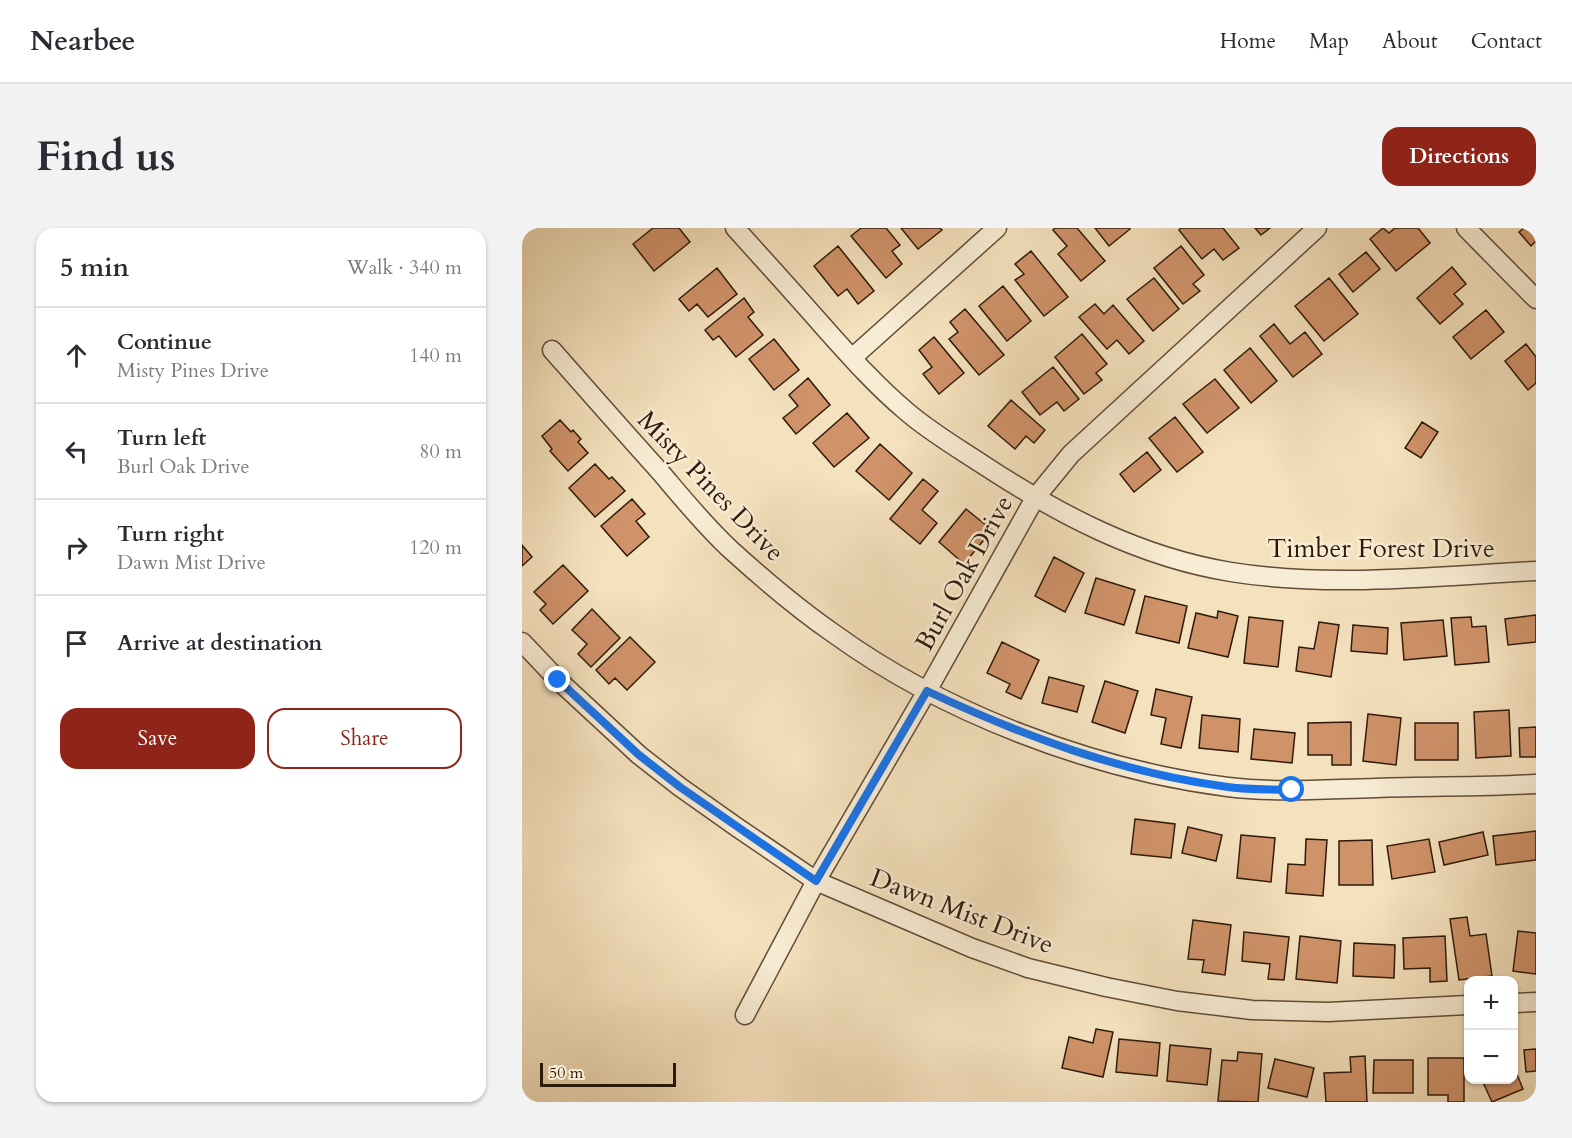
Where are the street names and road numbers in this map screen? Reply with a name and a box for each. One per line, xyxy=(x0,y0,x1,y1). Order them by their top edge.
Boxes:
street label: Misty Pines Drive xyxy=(630,403,792,569)
street label: Burl Oak Drive xyxy=(907,489,1021,657)
street label: Timber Forest Drive xyxy=(1267,531,1495,566)
street label: Dawn Mist Drive xyxy=(865,860,1059,962)

